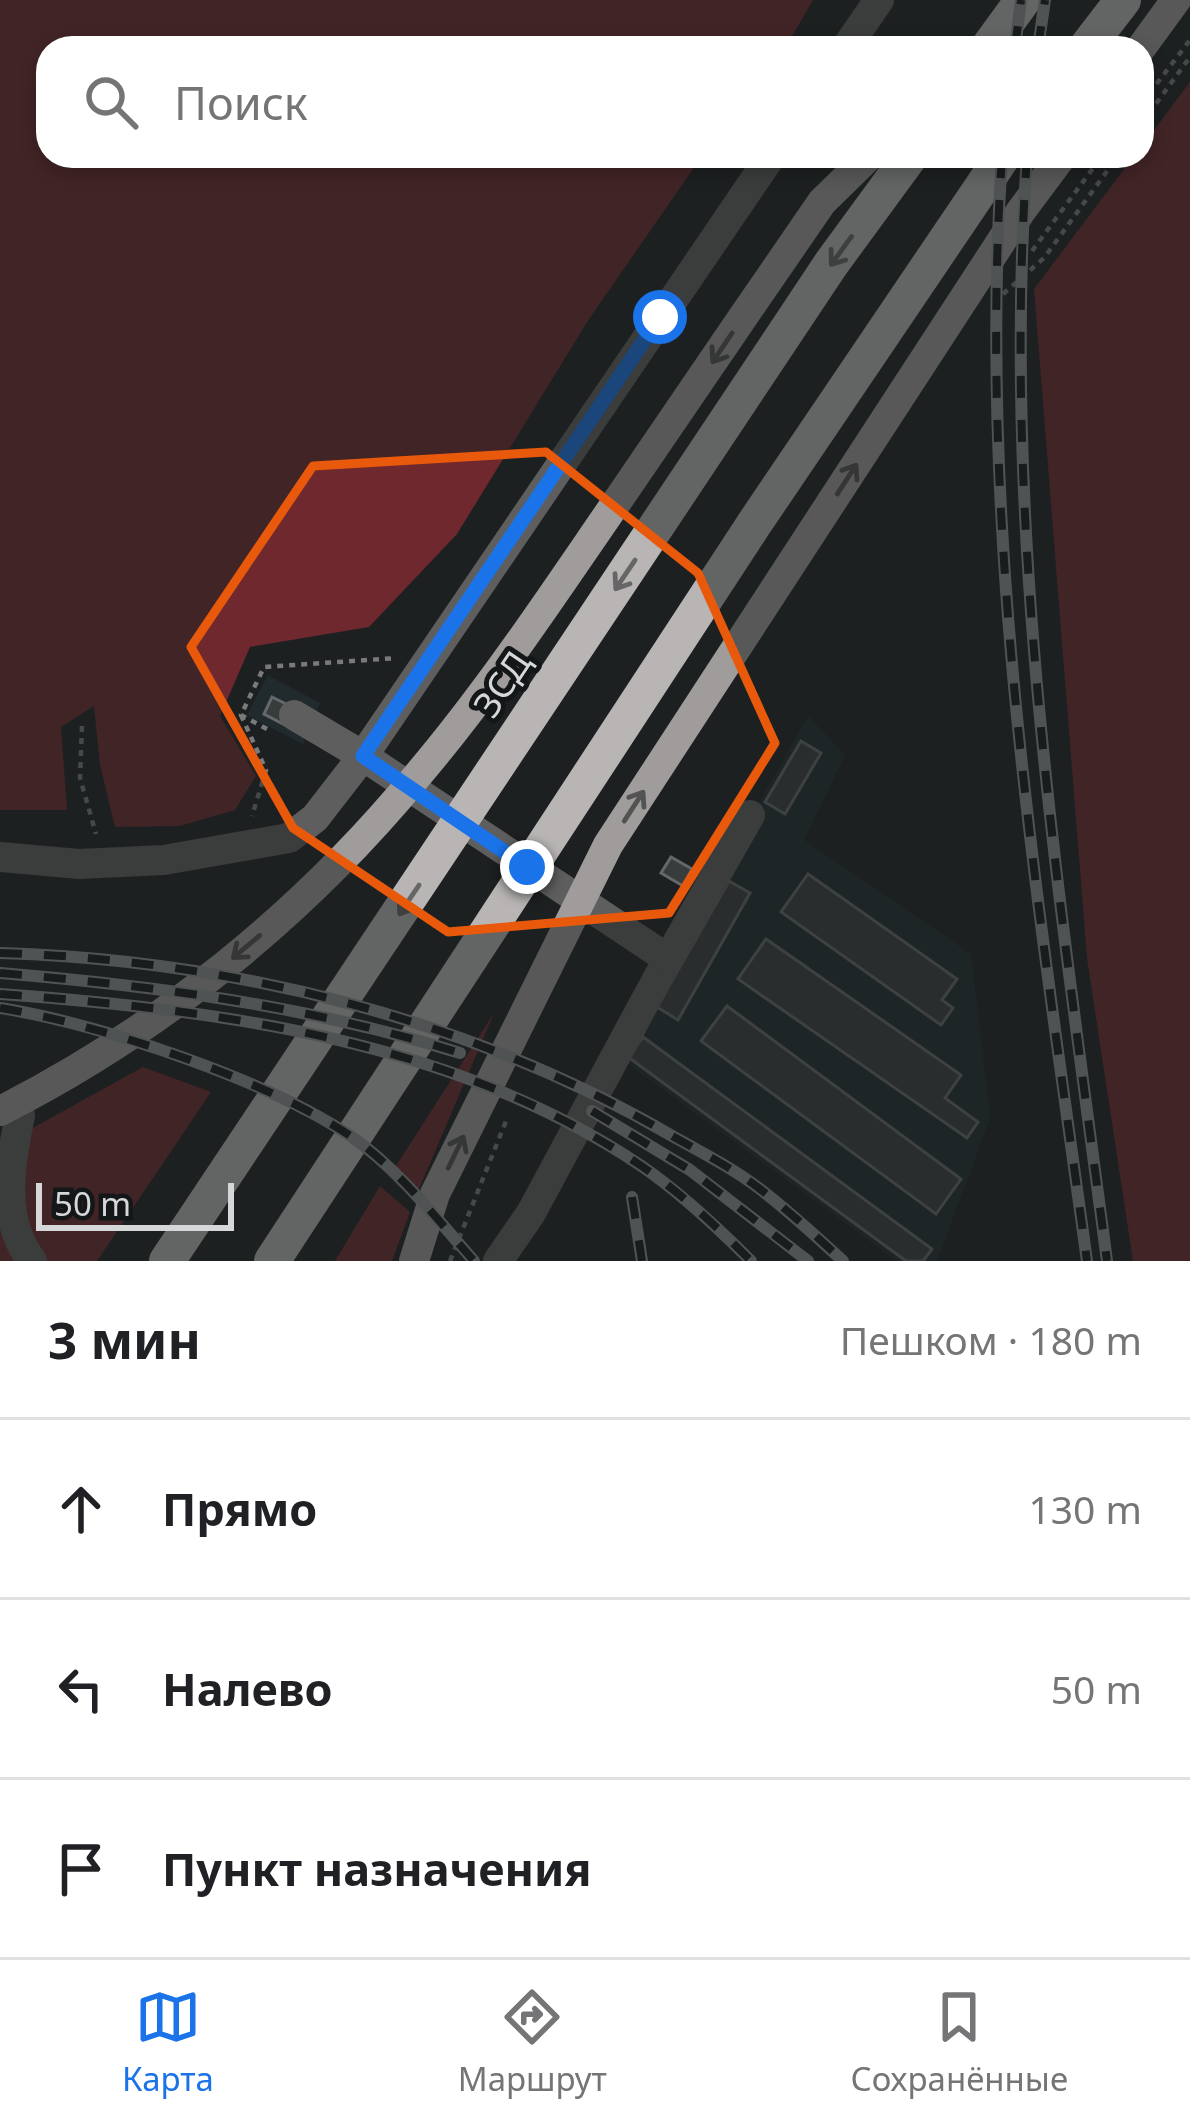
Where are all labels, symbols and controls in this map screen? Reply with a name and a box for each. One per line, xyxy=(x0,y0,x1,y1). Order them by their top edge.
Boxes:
search box xyxy=(36,36,1154,168)
icon: search xyxy=(78,69,144,135)
text: Поиск xyxy=(174,72,308,133)
one-way arrow xyxy=(829,234,854,267)
route start xyxy=(633,290,687,344)
one-way arrow xyxy=(710,331,735,364)
one-way arrow xyxy=(835,462,859,496)
one-way arrow xyxy=(612,558,637,592)
street label: ЗСД xyxy=(462,641,541,726)
one-way arrow xyxy=(622,789,647,823)
route end xyxy=(500,840,554,894)
one-way arrow xyxy=(396,882,421,916)
one-way arrow xyxy=(231,933,262,961)
one-way arrow xyxy=(445,1135,468,1170)
scale bar xyxy=(36,1177,234,1230)
text: 50 m xyxy=(54,1181,131,1226)
text: 3 мин xyxy=(48,1304,201,1374)
text: Пешком · 180 m xyxy=(840,1313,1142,1366)
icon: ahead xyxy=(48,1476,114,1542)
text: Прямо xyxy=(162,1478,317,1539)
text: 130 m xyxy=(1028,1482,1142,1535)
icon: left xyxy=(48,1656,114,1722)
text: Налево xyxy=(162,1658,333,1719)
text: 50 m xyxy=(1051,1662,1142,1715)
icon: arrive xyxy=(48,1836,114,1902)
text: Пункт назначения xyxy=(162,1838,592,1899)
tab: Карта xyxy=(122,1984,214,2101)
tab: Маршрут xyxy=(458,1984,607,2101)
tab: Сохранённые xyxy=(851,1984,1068,2101)

